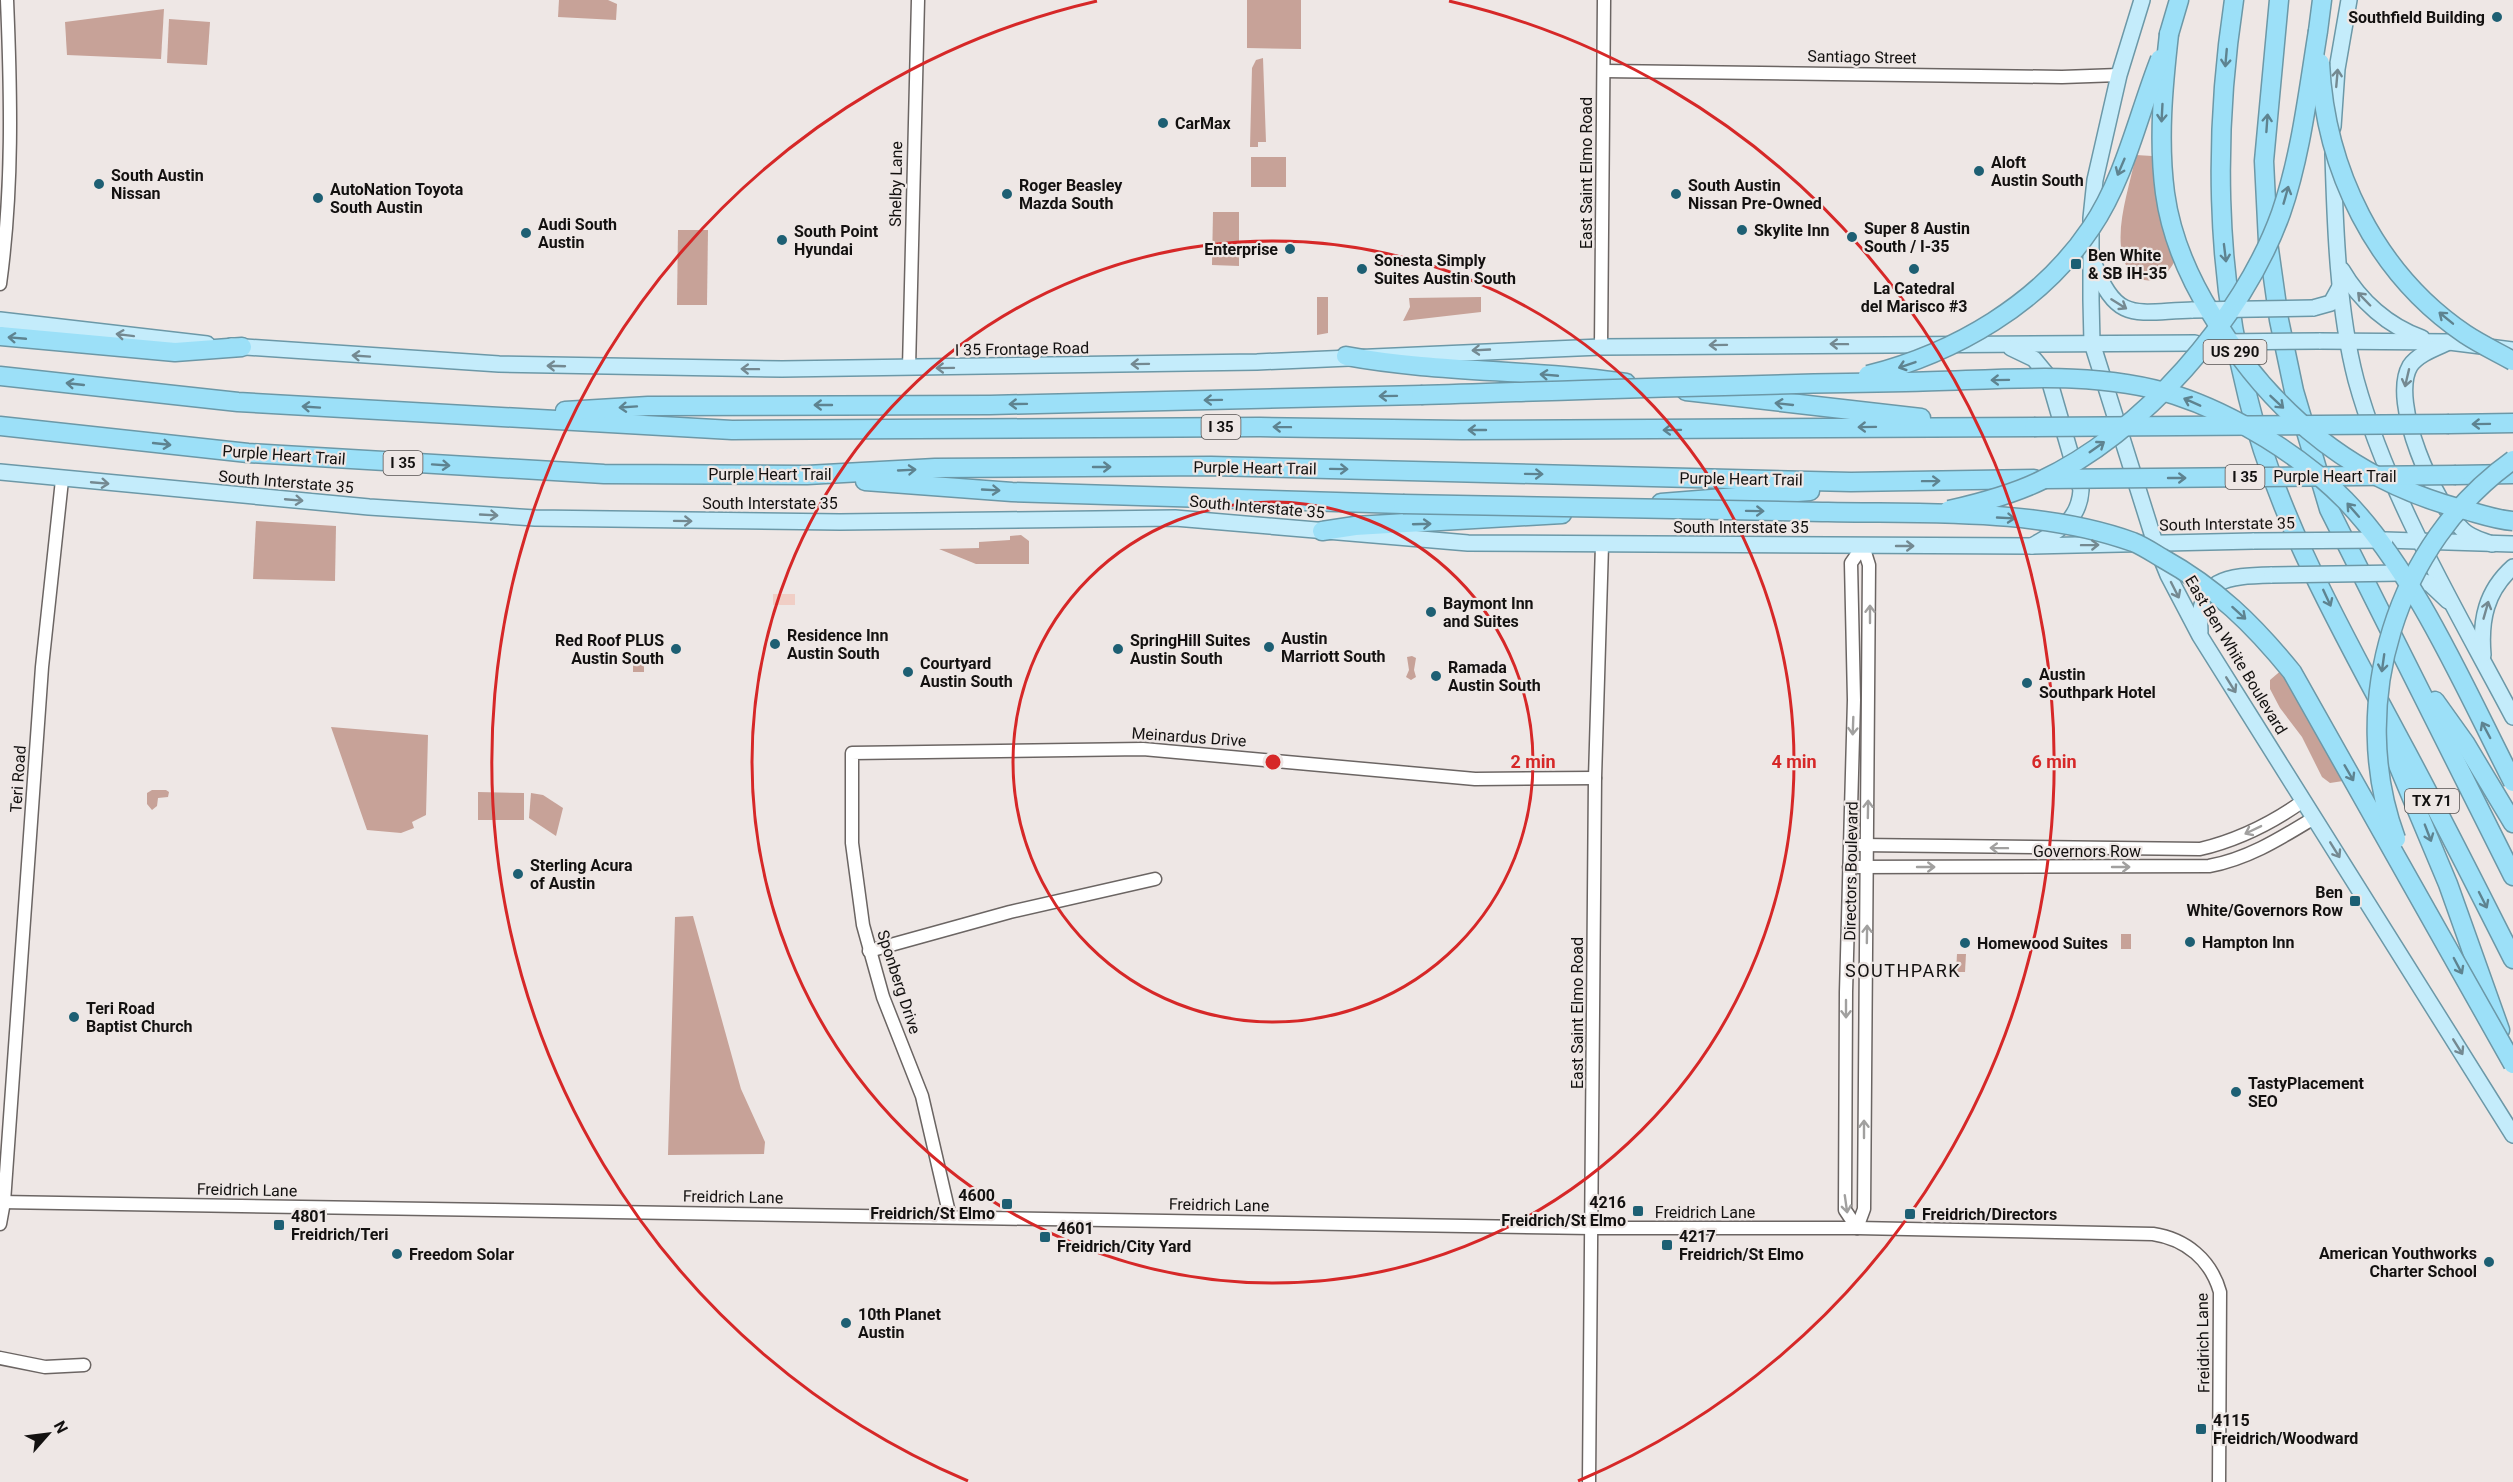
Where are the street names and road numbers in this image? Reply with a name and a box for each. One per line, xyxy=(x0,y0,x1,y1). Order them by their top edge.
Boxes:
street label: Santiago Street xyxy=(1807,47,1917,67)
street label: East Saint Elmo Road xyxy=(1577,97,1596,249)
street label: Shelby Lane xyxy=(886,141,906,227)
street label: I 35 Frontage Road xyxy=(955,338,1089,360)
road number: US 290 xyxy=(2204,340,2266,364)
road number: I 35 xyxy=(1202,415,1240,439)
street label: Purple Heart Trail xyxy=(222,441,346,469)
road number: I 35 xyxy=(384,451,422,475)
street label: Purple Heart Trail xyxy=(1193,457,1317,479)
street label: Purple Heart Trail xyxy=(708,465,832,484)
road number: I 35 xyxy=(2226,465,2264,489)
street label: South Interstate 35 xyxy=(218,467,354,497)
street label: Purple Heart Trail xyxy=(2273,467,2397,486)
street label: Purple Heart Trail xyxy=(1679,468,1803,490)
street label: South Interstate 35 xyxy=(1189,492,1325,522)
street label: South Interstate 35 xyxy=(702,494,838,513)
street label: South Interstate 35 xyxy=(2159,513,2295,535)
street label: South Interstate 35 xyxy=(1673,518,1809,537)
street label: East Ben White Boulevard xyxy=(2181,572,2291,738)
street label: Meinardus Drive xyxy=(1131,724,1247,750)
street label: Teri Road xyxy=(6,745,30,813)
road number: TX 71 xyxy=(2405,789,2459,813)
street label: Directors Boulevard xyxy=(1840,801,1862,941)
street label: Governors Row xyxy=(2033,842,2141,861)
street label: Sponberg Drive xyxy=(873,928,925,1036)
street label: East Saint Elmo Road xyxy=(1568,937,1587,1089)
street label: Freidrich Lane xyxy=(197,1180,297,1200)
street label: Freidrich Lane xyxy=(683,1187,783,1207)
street label: Freidrich Lane xyxy=(1169,1195,1269,1215)
street label: Freidrich Lane xyxy=(1655,1203,1755,1222)
street label: Freidrich Lane xyxy=(2193,1293,2213,1393)

